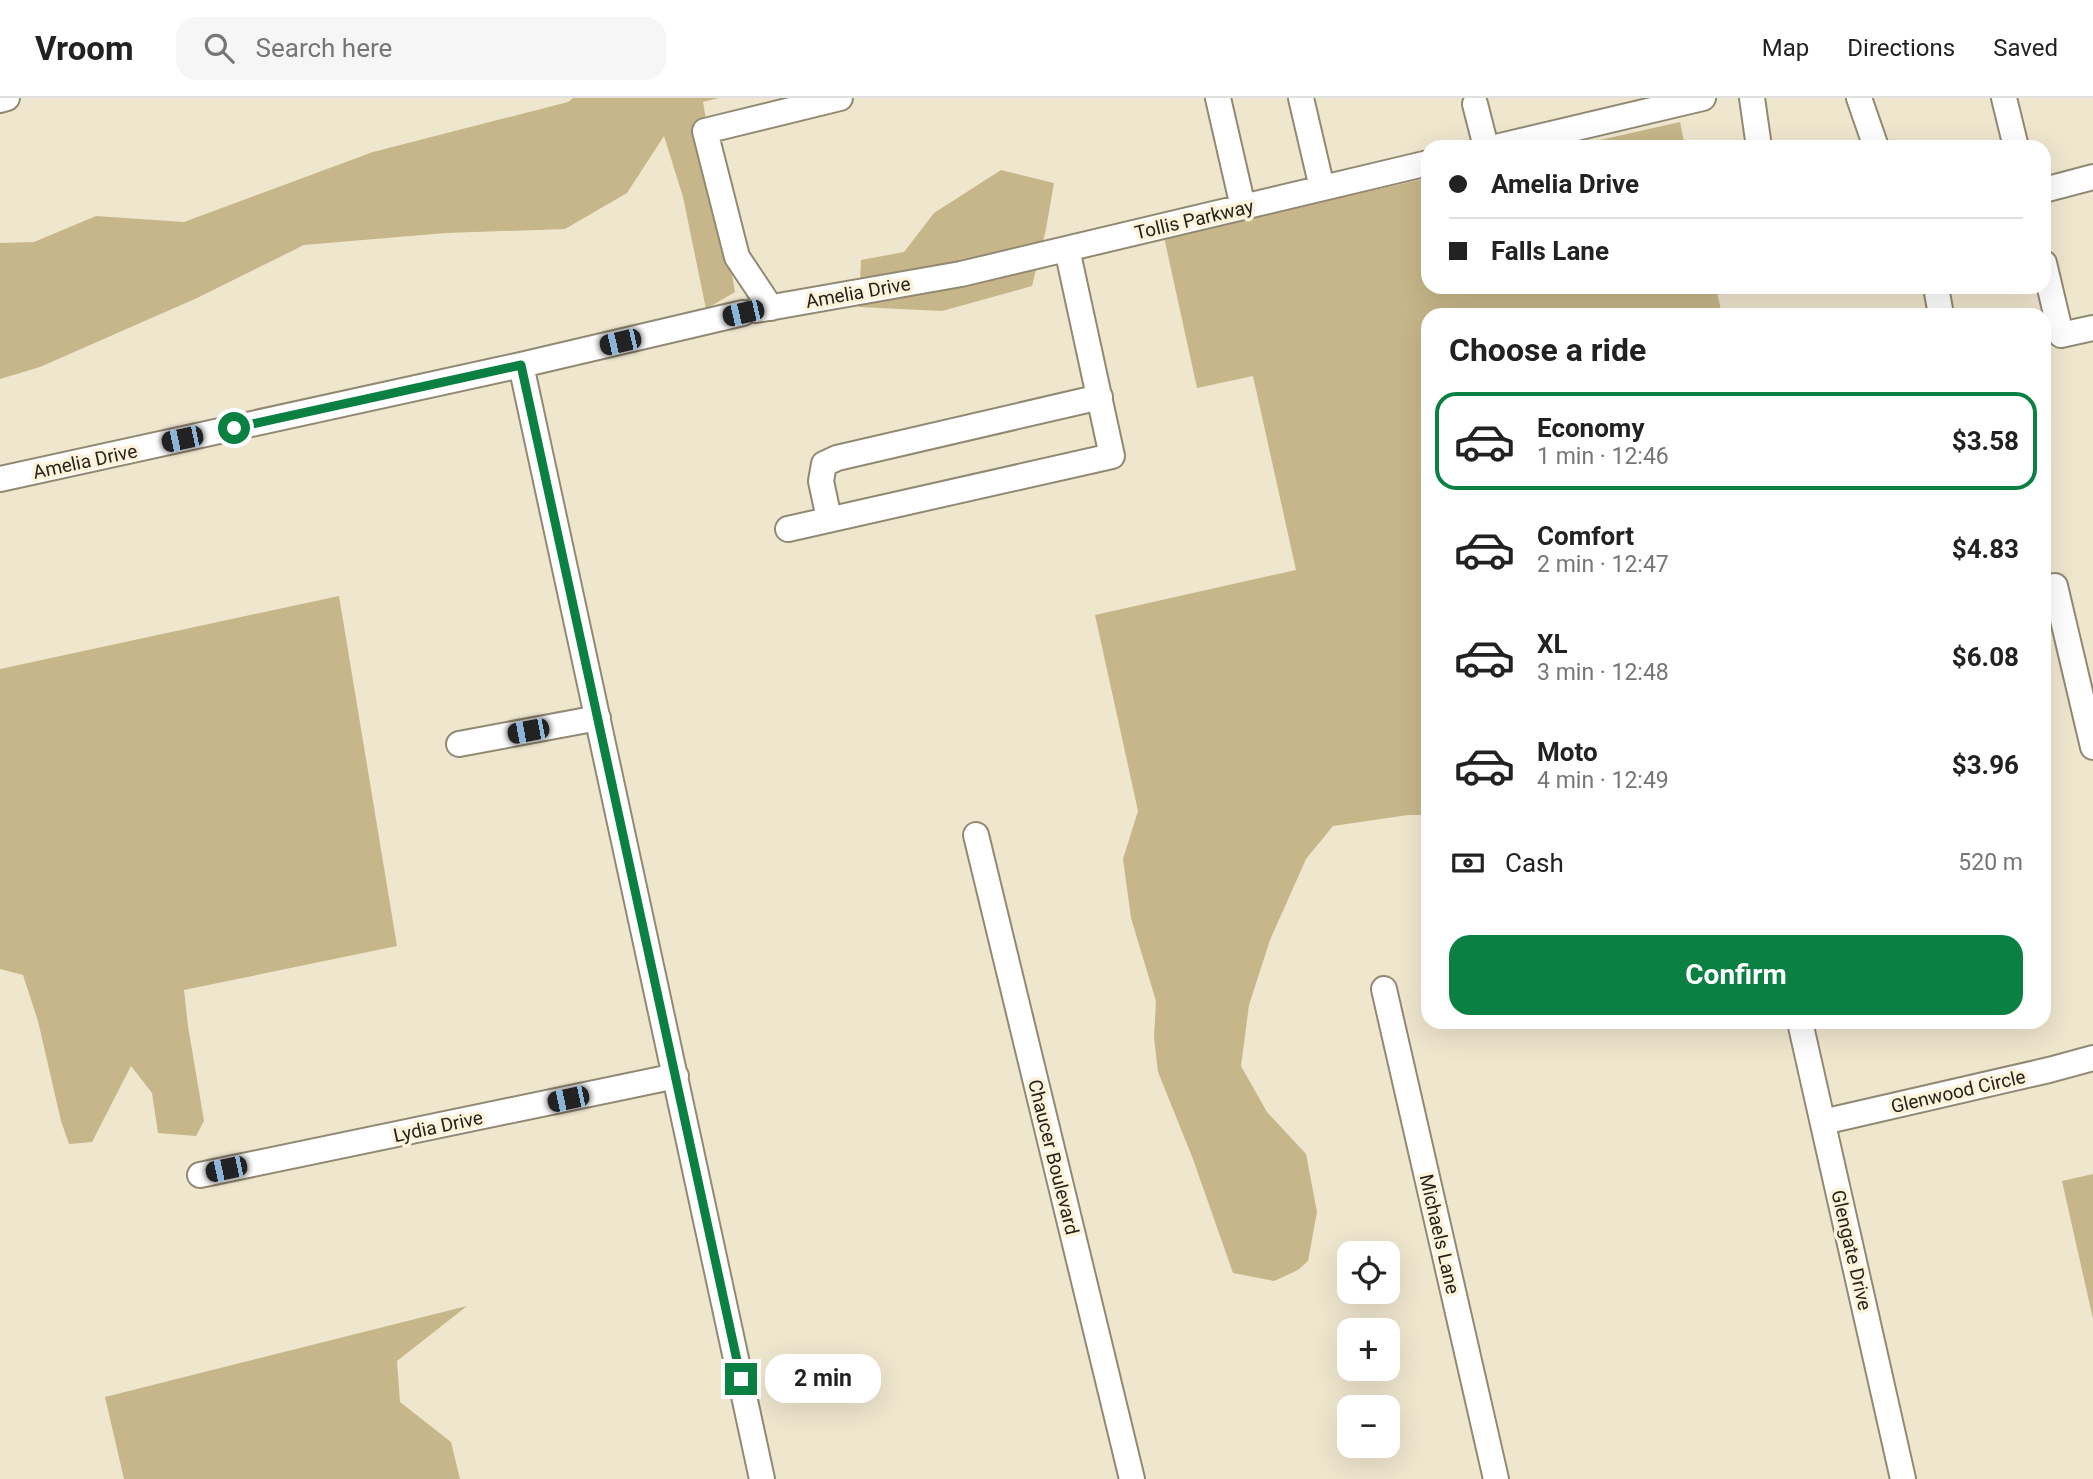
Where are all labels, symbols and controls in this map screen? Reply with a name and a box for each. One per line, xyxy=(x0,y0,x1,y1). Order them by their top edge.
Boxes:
search box xyxy=(176,17,666,80)
text: Vroom xyxy=(35,29,134,68)
icon: search xyxy=(200,29,238,67)
text: Search here xyxy=(256,33,392,63)
text: Map xyxy=(1762,34,1809,62)
text: Directions xyxy=(1847,34,1955,62)
text: Saved xyxy=(1993,34,2058,62)
text: Amelia Drive xyxy=(1491,169,1639,199)
street label: Tollis Parkway xyxy=(1132,195,1256,244)
text: Falls Lane xyxy=(1491,236,1609,266)
street label: Amelia Drive xyxy=(804,272,912,313)
car xyxy=(721,298,766,328)
car xyxy=(598,327,643,357)
text: Choose a ride xyxy=(1449,331,1646,369)
icon: car xyxy=(1453,410,1516,473)
route start xyxy=(218,412,250,444)
text: Economy xyxy=(1537,413,1644,443)
car xyxy=(160,424,205,454)
text: $3.58 xyxy=(1952,426,2019,456)
street label: Amelia Drive xyxy=(31,439,139,484)
text: 1 min · 12:46 xyxy=(1537,443,1669,470)
icon: car xyxy=(1453,518,1516,581)
text: Comfort xyxy=(1537,521,1634,551)
text: $4.83 xyxy=(1952,534,2019,564)
text: 2 min · 12:47 xyxy=(1537,551,1669,578)
icon: car xyxy=(1453,626,1516,689)
text: XL xyxy=(1537,629,1568,659)
text: $6.08 xyxy=(1952,642,2019,672)
text: 3 min · 12:48 xyxy=(1537,659,1669,686)
car xyxy=(506,717,551,745)
icon: car xyxy=(1453,734,1516,797)
text: Moto xyxy=(1537,737,1598,767)
text: $3.96 xyxy=(1952,750,2019,780)
text: 4 min · 12:49 xyxy=(1537,767,1669,794)
icon: cash xyxy=(1449,844,1487,882)
text: Cash xyxy=(1505,848,1564,878)
text: 520 m xyxy=(1958,849,2023,876)
button: Confirm xyxy=(1449,935,2023,1015)
street label: Glenwood Circle xyxy=(1889,1065,2028,1118)
street label: Chaucer Boulevard xyxy=(1023,1077,1084,1237)
car xyxy=(546,1084,591,1114)
street label: Lydia Drive xyxy=(391,1106,485,1147)
car xyxy=(204,1154,249,1184)
street label: Michaels Lane xyxy=(1415,1172,1464,1296)
street label: Glengate Drive xyxy=(1826,1188,1877,1313)
map controls xyxy=(1337,1241,1400,1458)
button: locate xyxy=(1337,1241,1400,1304)
button: + xyxy=(1337,1318,1400,1381)
callout: 2 min xyxy=(766,1354,881,1404)
route end xyxy=(725,1363,757,1395)
text: 2 min xyxy=(794,1365,852,1392)
button: − xyxy=(1337,1395,1400,1458)

